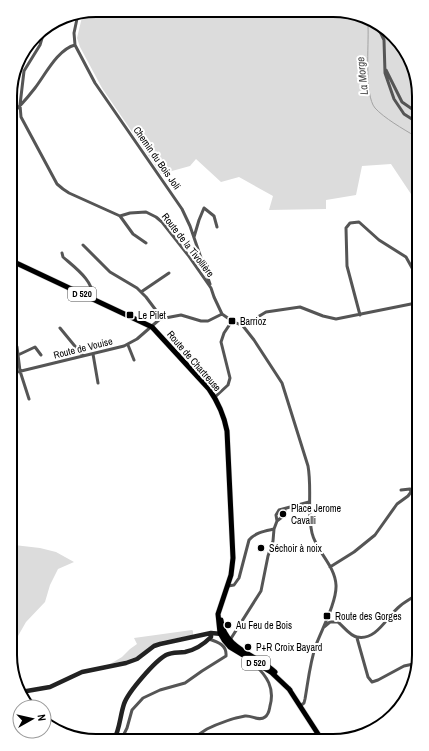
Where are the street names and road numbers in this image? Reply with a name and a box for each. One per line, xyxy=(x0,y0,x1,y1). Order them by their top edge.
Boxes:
street label: Chemin du Bois Joli xyxy=(130,124,184,192)
street label: Route de la Tivollière xyxy=(159,210,217,280)
road number: D 520 xyxy=(68,287,96,301)
street label: Route de Chartreuse xyxy=(164,328,224,394)
street label: Route de Vouise xyxy=(52,334,114,362)
road number: D 520 xyxy=(242,656,270,670)

